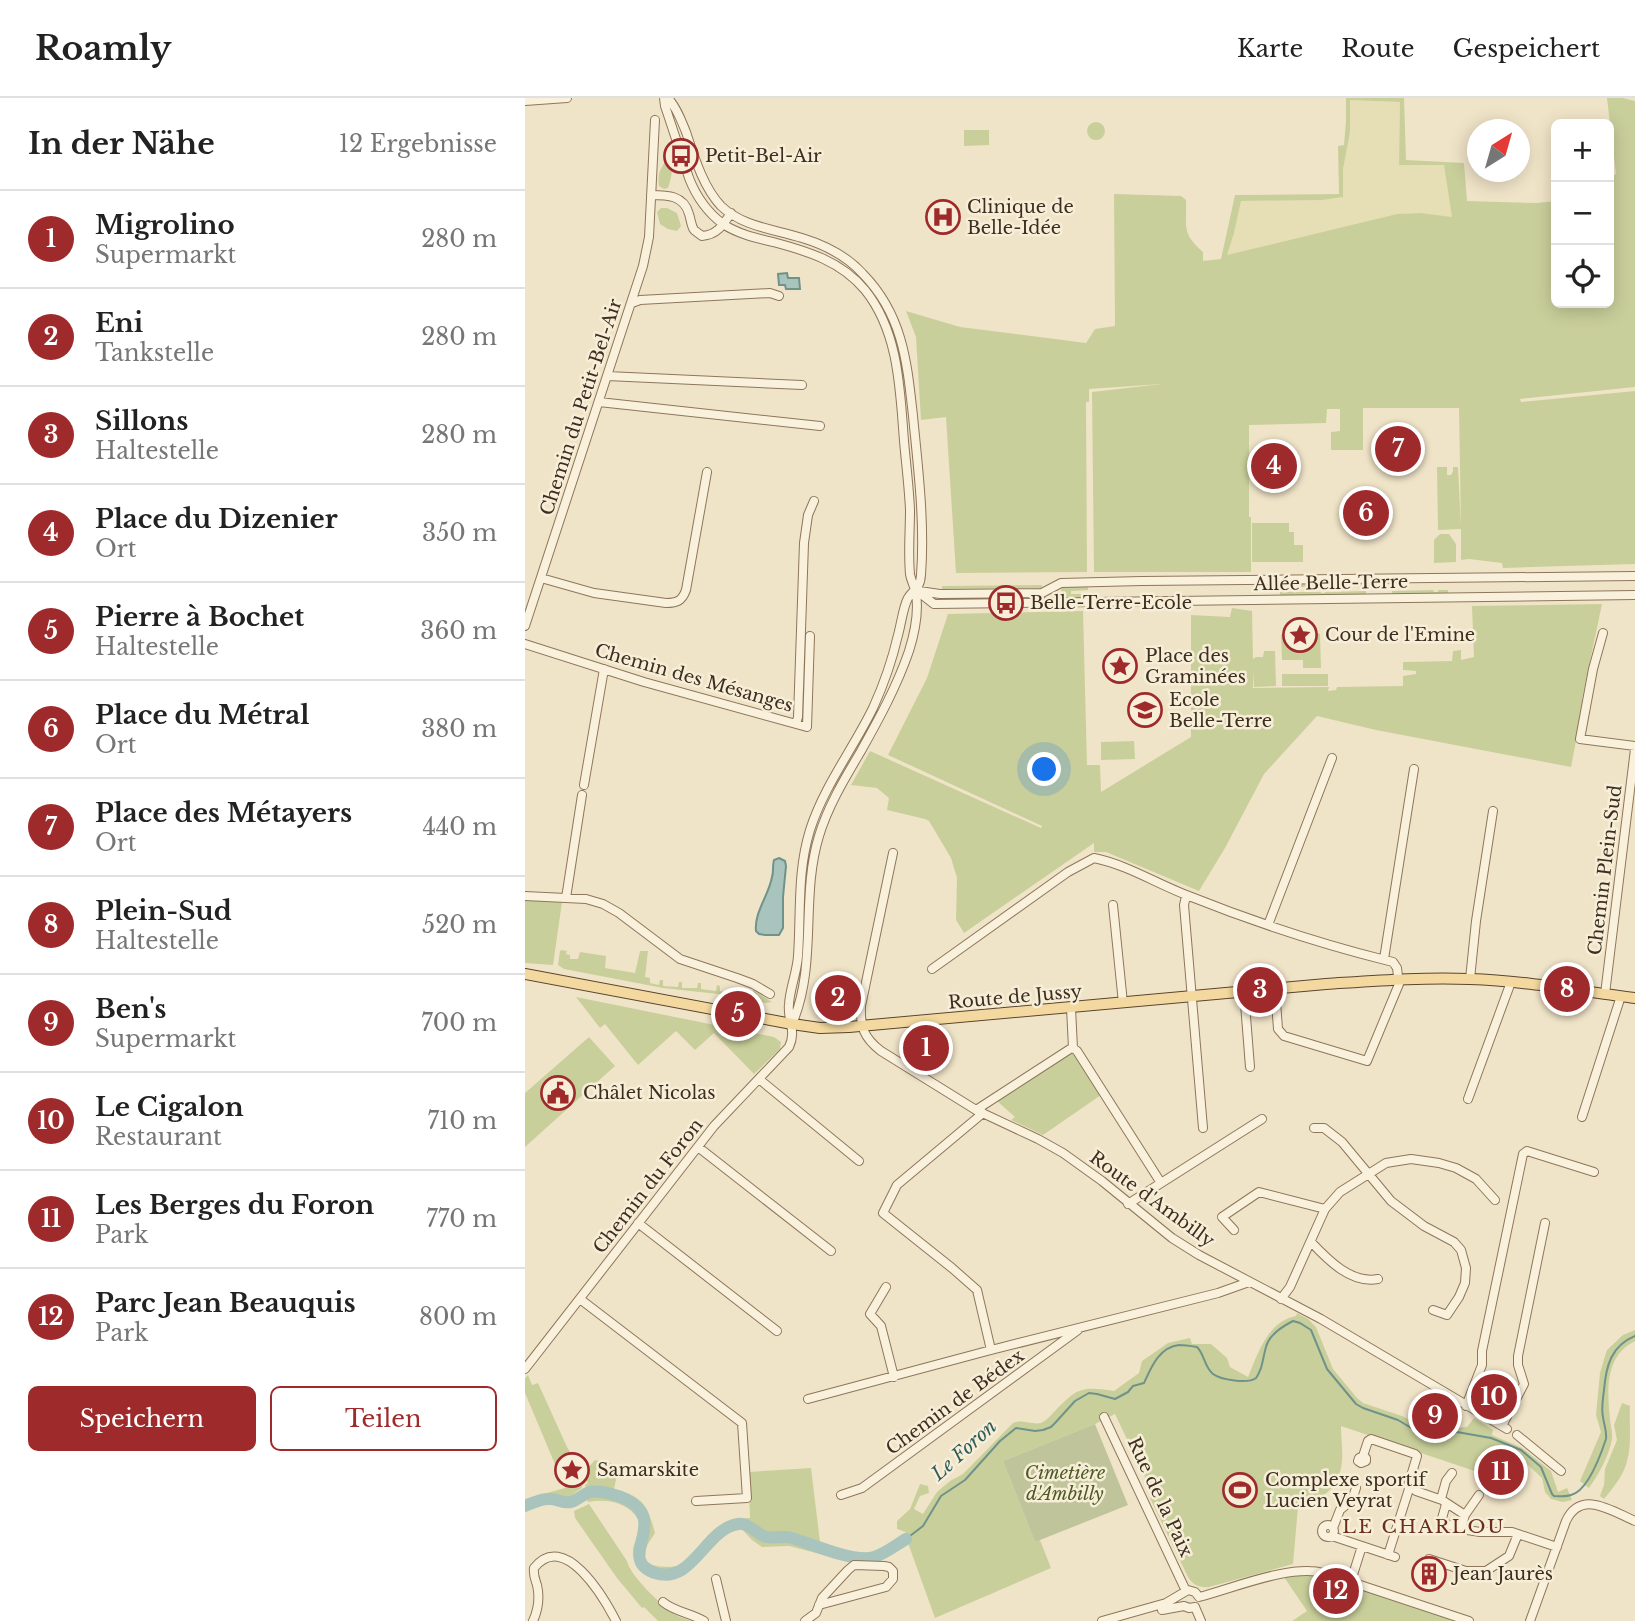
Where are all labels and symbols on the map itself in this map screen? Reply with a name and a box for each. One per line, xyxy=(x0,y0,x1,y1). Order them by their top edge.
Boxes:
north arrow xyxy=(1467,119,1530,182)
bus stop icon: Petit-Bel-Air xyxy=(662,137,700,175)
place label: Petit-Bel-Air xyxy=(705,145,822,167)
place label: Clinique de Belle-Idée xyxy=(967,196,1074,239)
hospital icon: Clinique de Belle-Idée xyxy=(924,198,962,236)
street label: Chemin du Petit-Bel-Air xyxy=(536,296,627,518)
pin: 7 xyxy=(1375,423,1421,475)
pin: 4 xyxy=(1251,440,1297,492)
pin: 6 xyxy=(1343,487,1389,539)
street label: Allée Belle-Terre xyxy=(1253,571,1408,595)
bus stop icon: Belle-Terre-Ecole xyxy=(987,584,1025,622)
place label: Belle-Terre-Ecole xyxy=(1030,592,1192,614)
place icon: Cour de l'Emine xyxy=(1281,616,1319,654)
place label: Cour de l'Emine xyxy=(1325,624,1475,646)
street label: Chemin des Mésanges xyxy=(592,639,796,717)
place label: Place des Graminées xyxy=(1145,645,1246,688)
place icon: Place des Graminées xyxy=(1101,647,1139,685)
place label: Ecole Belle-Terre xyxy=(1169,689,1272,732)
school or university icon: Ecole Belle-Terre xyxy=(1126,691,1164,729)
your location xyxy=(1027,752,1061,786)
street label: Chemin Plein-Sud xyxy=(1584,784,1626,956)
pin: 8 xyxy=(1544,963,1590,1015)
pin: 3 xyxy=(1237,964,1283,1016)
pin: 2 xyxy=(815,972,861,1024)
street label: Route de Jussy xyxy=(947,980,1083,1014)
pin: 5 xyxy=(715,988,761,1040)
pin: 1 xyxy=(903,1022,949,1074)
public building icon: Châlet Nicolas xyxy=(539,1074,577,1112)
place label: Châlet Nicolas xyxy=(583,1082,716,1104)
street label: Chemin du Foron xyxy=(588,1114,708,1258)
street label: Route d'Ambilly xyxy=(1085,1146,1219,1252)
street label: Chemin de Bédex xyxy=(882,1345,1028,1459)
pin: 10 xyxy=(1471,1371,1517,1423)
pin: 9 xyxy=(1412,1390,1458,1442)
water label: Le Foron xyxy=(926,1415,1001,1486)
street label: Rue de la Paix xyxy=(1123,1434,1197,1560)
pin: 11 xyxy=(1478,1446,1524,1498)
place icon: Samarskite xyxy=(553,1451,591,1489)
place label: Samarskite xyxy=(597,1459,699,1481)
park label: Cimetière d'Ambilly xyxy=(1025,1462,1105,1505)
place label: Complexe sportif Lucien Veyrat xyxy=(1265,1469,1429,1512)
sports icon: Complexe sportif Lucien Veyrat xyxy=(1221,1471,1259,1509)
district label: LE CHARLOU xyxy=(1342,1515,1506,1538)
building icon: Jean Jaurès xyxy=(1410,1555,1448,1593)
place label: Jean Jaurès xyxy=(1451,1563,1553,1585)
pin: 12 xyxy=(1313,1565,1359,1617)

